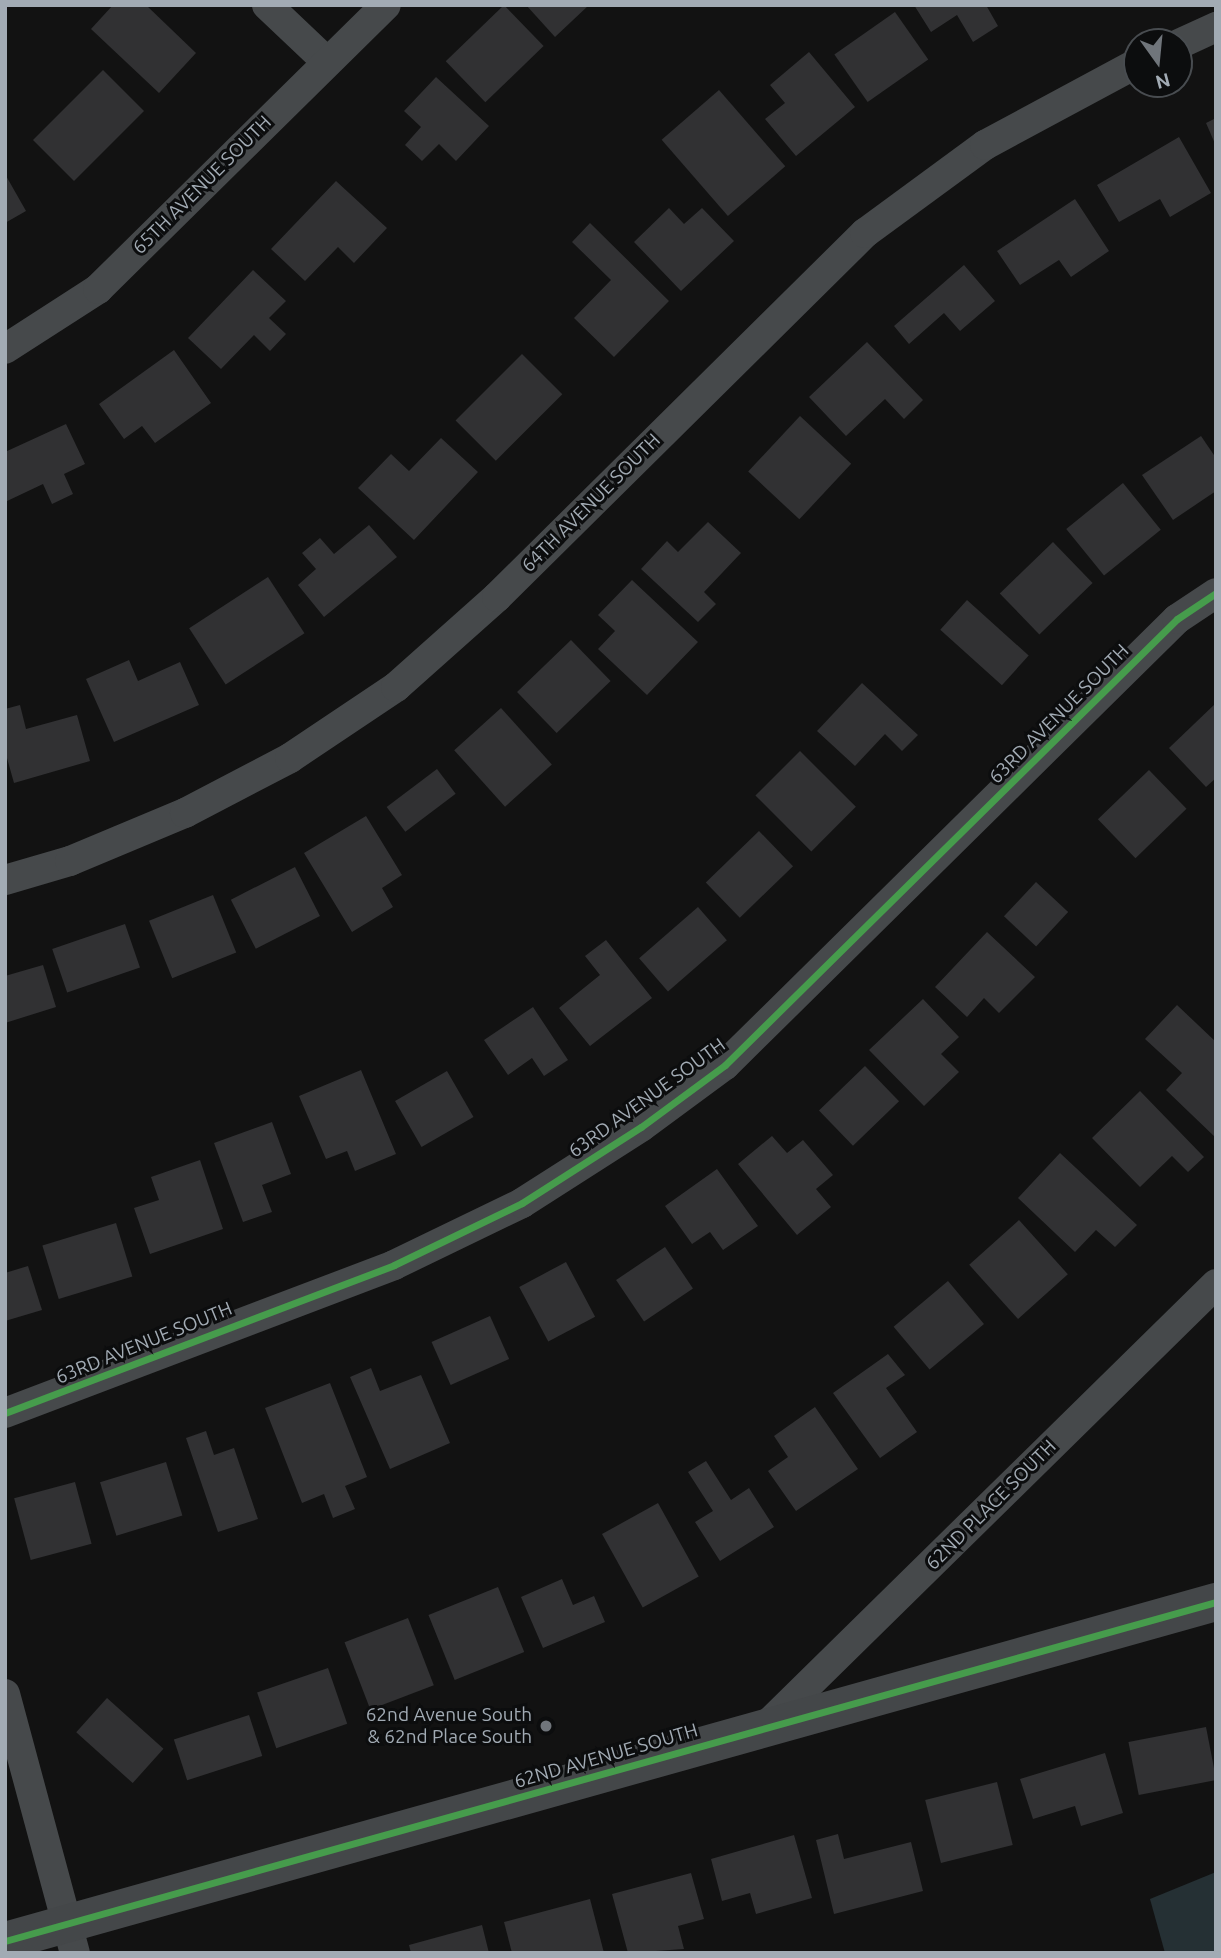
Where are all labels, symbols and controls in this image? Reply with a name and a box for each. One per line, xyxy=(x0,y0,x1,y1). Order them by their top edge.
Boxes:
north arrow xyxy=(1123,28,1193,98)
text: N xyxy=(1153,69,1173,94)
street label: 65TH AVENUE SOUTH xyxy=(128,111,276,259)
street label: 64TH AVENUE SOUTH xyxy=(517,429,665,577)
street label: 63RD AVENUE SOUTH xyxy=(984,639,1134,789)
street label: 63RD AVENUE SOUTH xyxy=(564,1033,730,1163)
street label: 63RD AVENUE SOUTH xyxy=(52,1297,236,1389)
street label: 62ND PLACE SOUTH xyxy=(921,1435,1061,1575)
place label: 62nd Avenue South & 62nd Place South xyxy=(366,1704,532,1748)
marker: 62nd Avenue South & 62nd Place South xyxy=(538,1718,554,1734)
street label: 62ND AVENUE SOUTH xyxy=(512,1719,700,1793)

